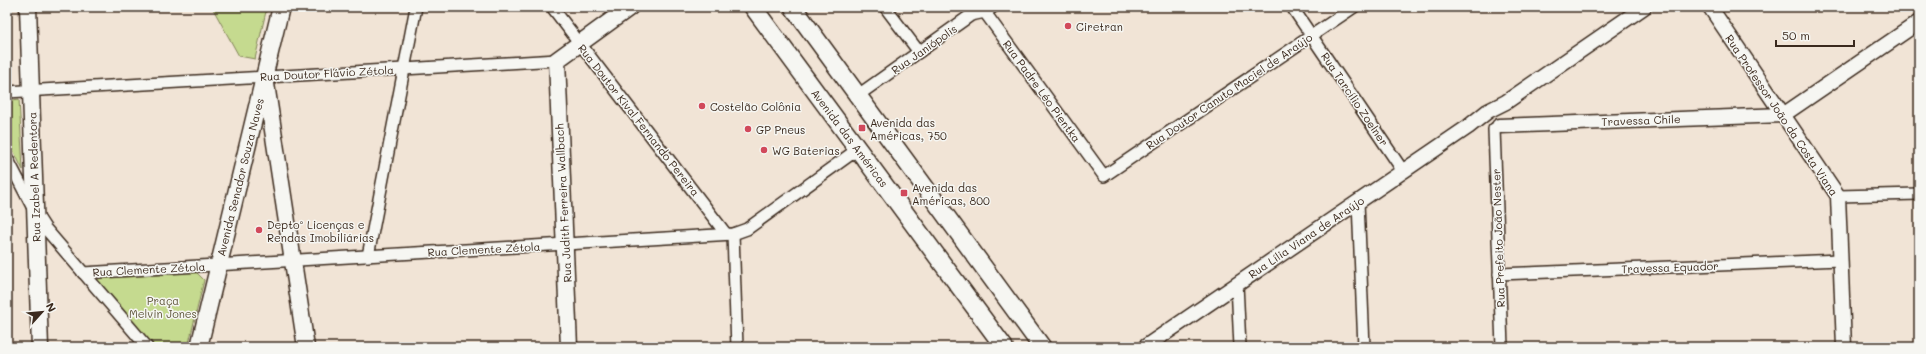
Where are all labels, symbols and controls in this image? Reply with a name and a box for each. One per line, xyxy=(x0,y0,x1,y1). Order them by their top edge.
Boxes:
place label: Ciretran xyxy=(1076,19,1123,34)
street label: Rua Janiópolis xyxy=(888,21,960,77)
marker: Ciretran xyxy=(1063,21,1073,31)
scale bar xyxy=(1776,22,1854,48)
text: 50 m xyxy=(1782,27,1810,43)
street label: Rua Doutor Canuto Maciel de Araújo xyxy=(1143,29,1316,152)
street label: Rua Professor João da Costa Viana xyxy=(1722,31,1842,199)
street label: Rua Padre Léo Pientka xyxy=(1000,37,1084,145)
street label: Rua Doutor Kival Fernando Pereira xyxy=(575,41,703,199)
street label: Rua Tarcílio Zoelner xyxy=(1318,49,1392,149)
street label: Rua Doutor Flávio Zétola xyxy=(260,62,395,84)
street label: Avenida das Américas xyxy=(808,86,892,190)
street label: Avenida Senador Souza Naves xyxy=(213,96,267,258)
place label: Costelão Colônia xyxy=(710,99,801,114)
marker: Costelão Colônia xyxy=(697,101,707,111)
street label: Travessa Chile xyxy=(1601,111,1681,129)
street label: Rua Izabel A Redentora xyxy=(24,112,44,242)
place label: Avenida das Américas, 750 xyxy=(870,115,947,143)
place label: GP Pneus xyxy=(756,122,805,137)
street label: Rua Judith Ferreira Wallbach xyxy=(551,123,575,283)
marker: Avenida das Américas, 750 xyxy=(857,123,867,133)
marker: GP Pneus xyxy=(743,124,753,134)
place label: WG Baterias xyxy=(772,143,840,158)
marker: WG Baterias xyxy=(759,145,769,155)
street label: Rua Prefeito João Nester xyxy=(1488,168,1508,308)
place label: Avenida das Américas, 800 xyxy=(912,180,990,208)
marker: Avenida das Américas, 800 xyxy=(899,188,909,198)
street label: Rua Lília Viana de Araújo xyxy=(1245,192,1367,281)
place label: Deptoº Licenças e Rendas Imobiliárias xyxy=(267,217,374,245)
marker: Deptoº Licenças e Rendas Imobiliárias xyxy=(254,225,264,235)
street label: Rua Clemente Zétola xyxy=(427,239,541,259)
street label: Travessa Equador xyxy=(1621,258,1719,276)
street label: Rua Clemente Zétola xyxy=(92,259,206,279)
north arrow xyxy=(22,292,62,332)
park label: Praça Melvin Jones xyxy=(129,293,197,321)
text: N xyxy=(43,300,60,314)

